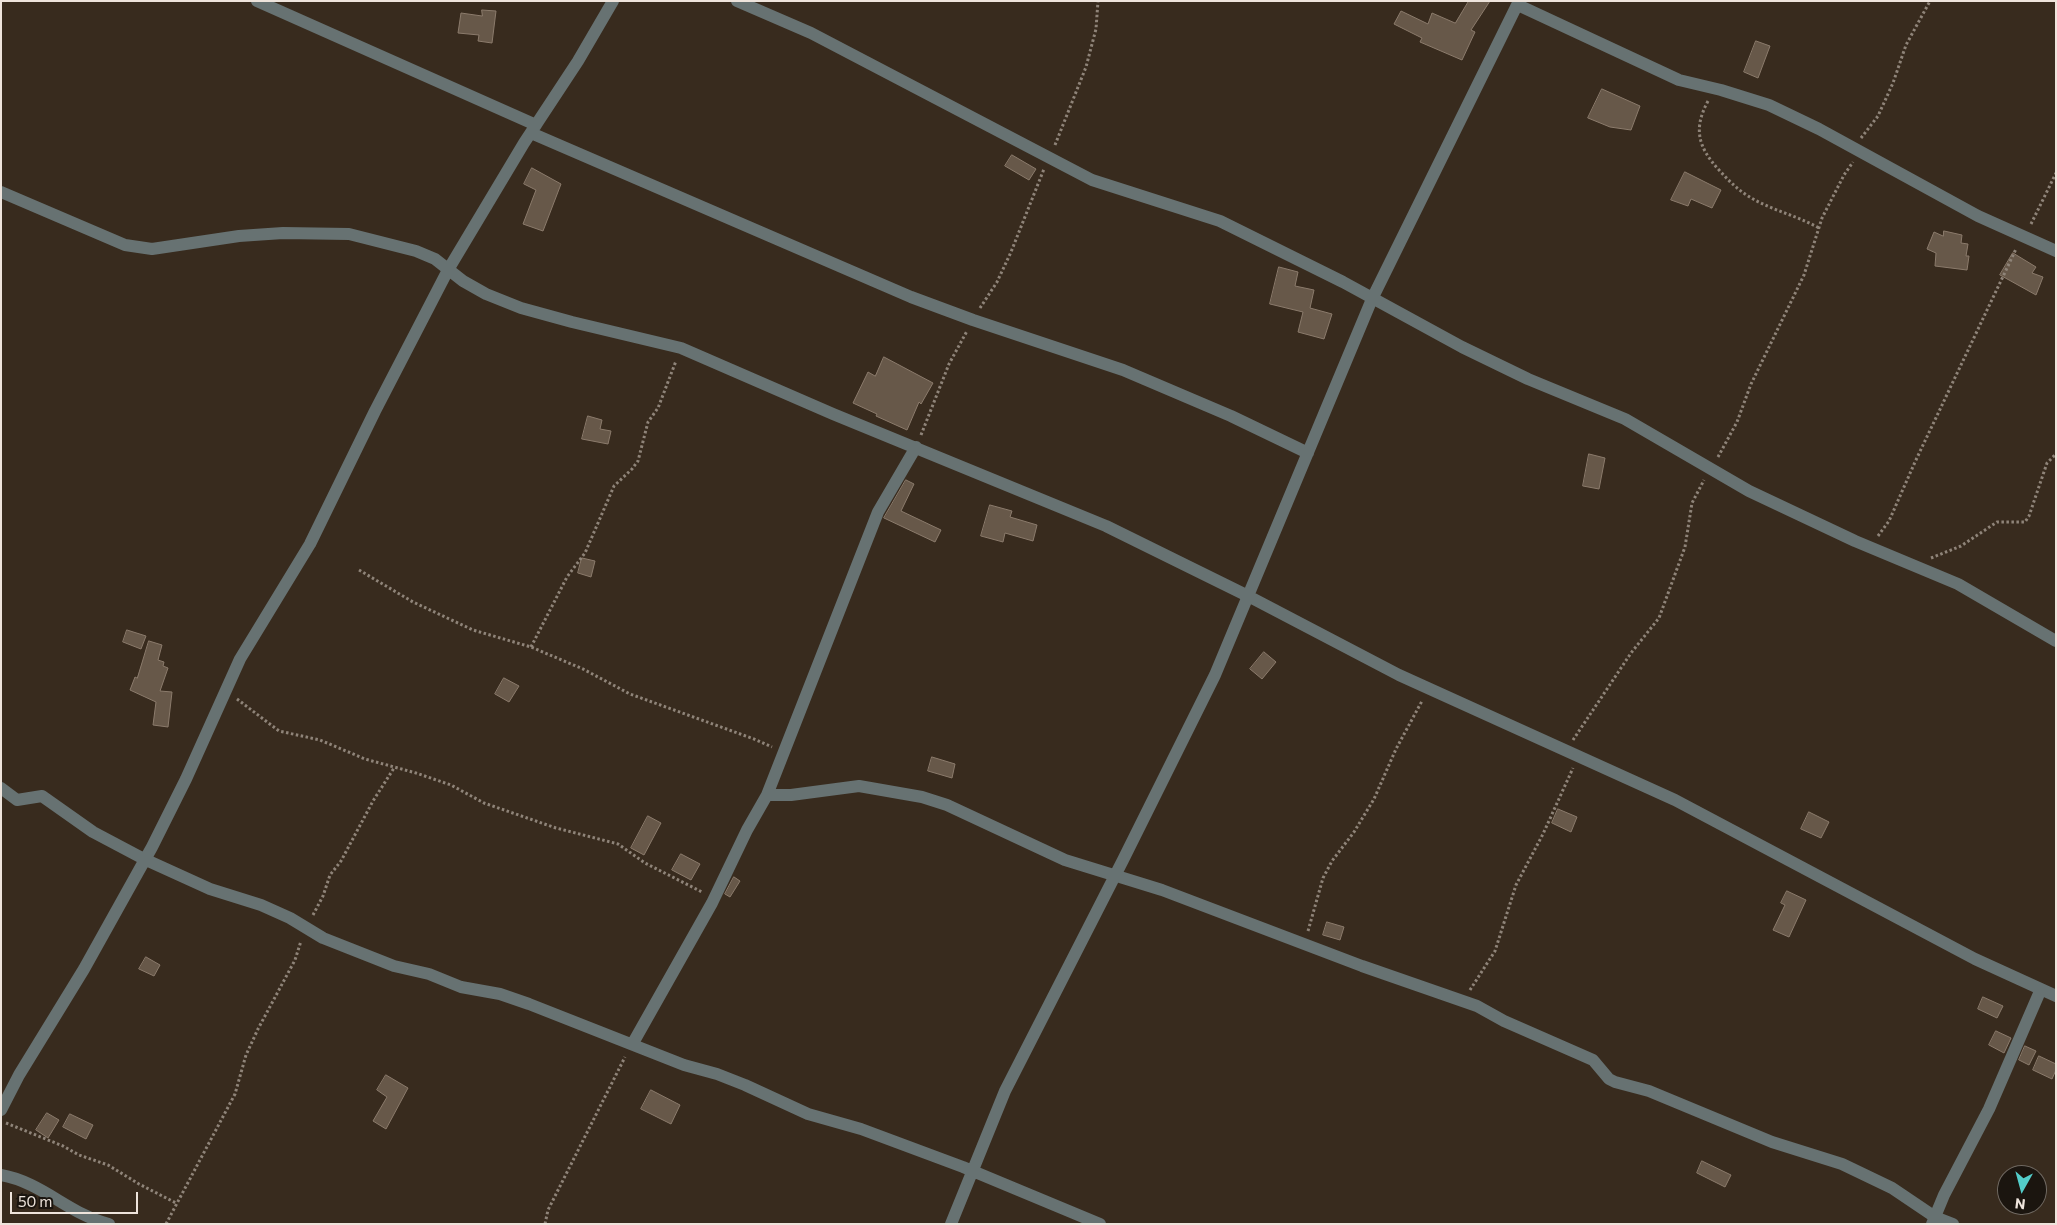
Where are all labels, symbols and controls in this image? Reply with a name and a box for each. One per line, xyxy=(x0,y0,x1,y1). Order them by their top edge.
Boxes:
north arrow xyxy=(1997,1165,2047,1215)
scale bar xyxy=(12,1182,140,1214)
text: 50 m xyxy=(18,1192,52,1210)
text: N xyxy=(2014,1195,2026,1213)

